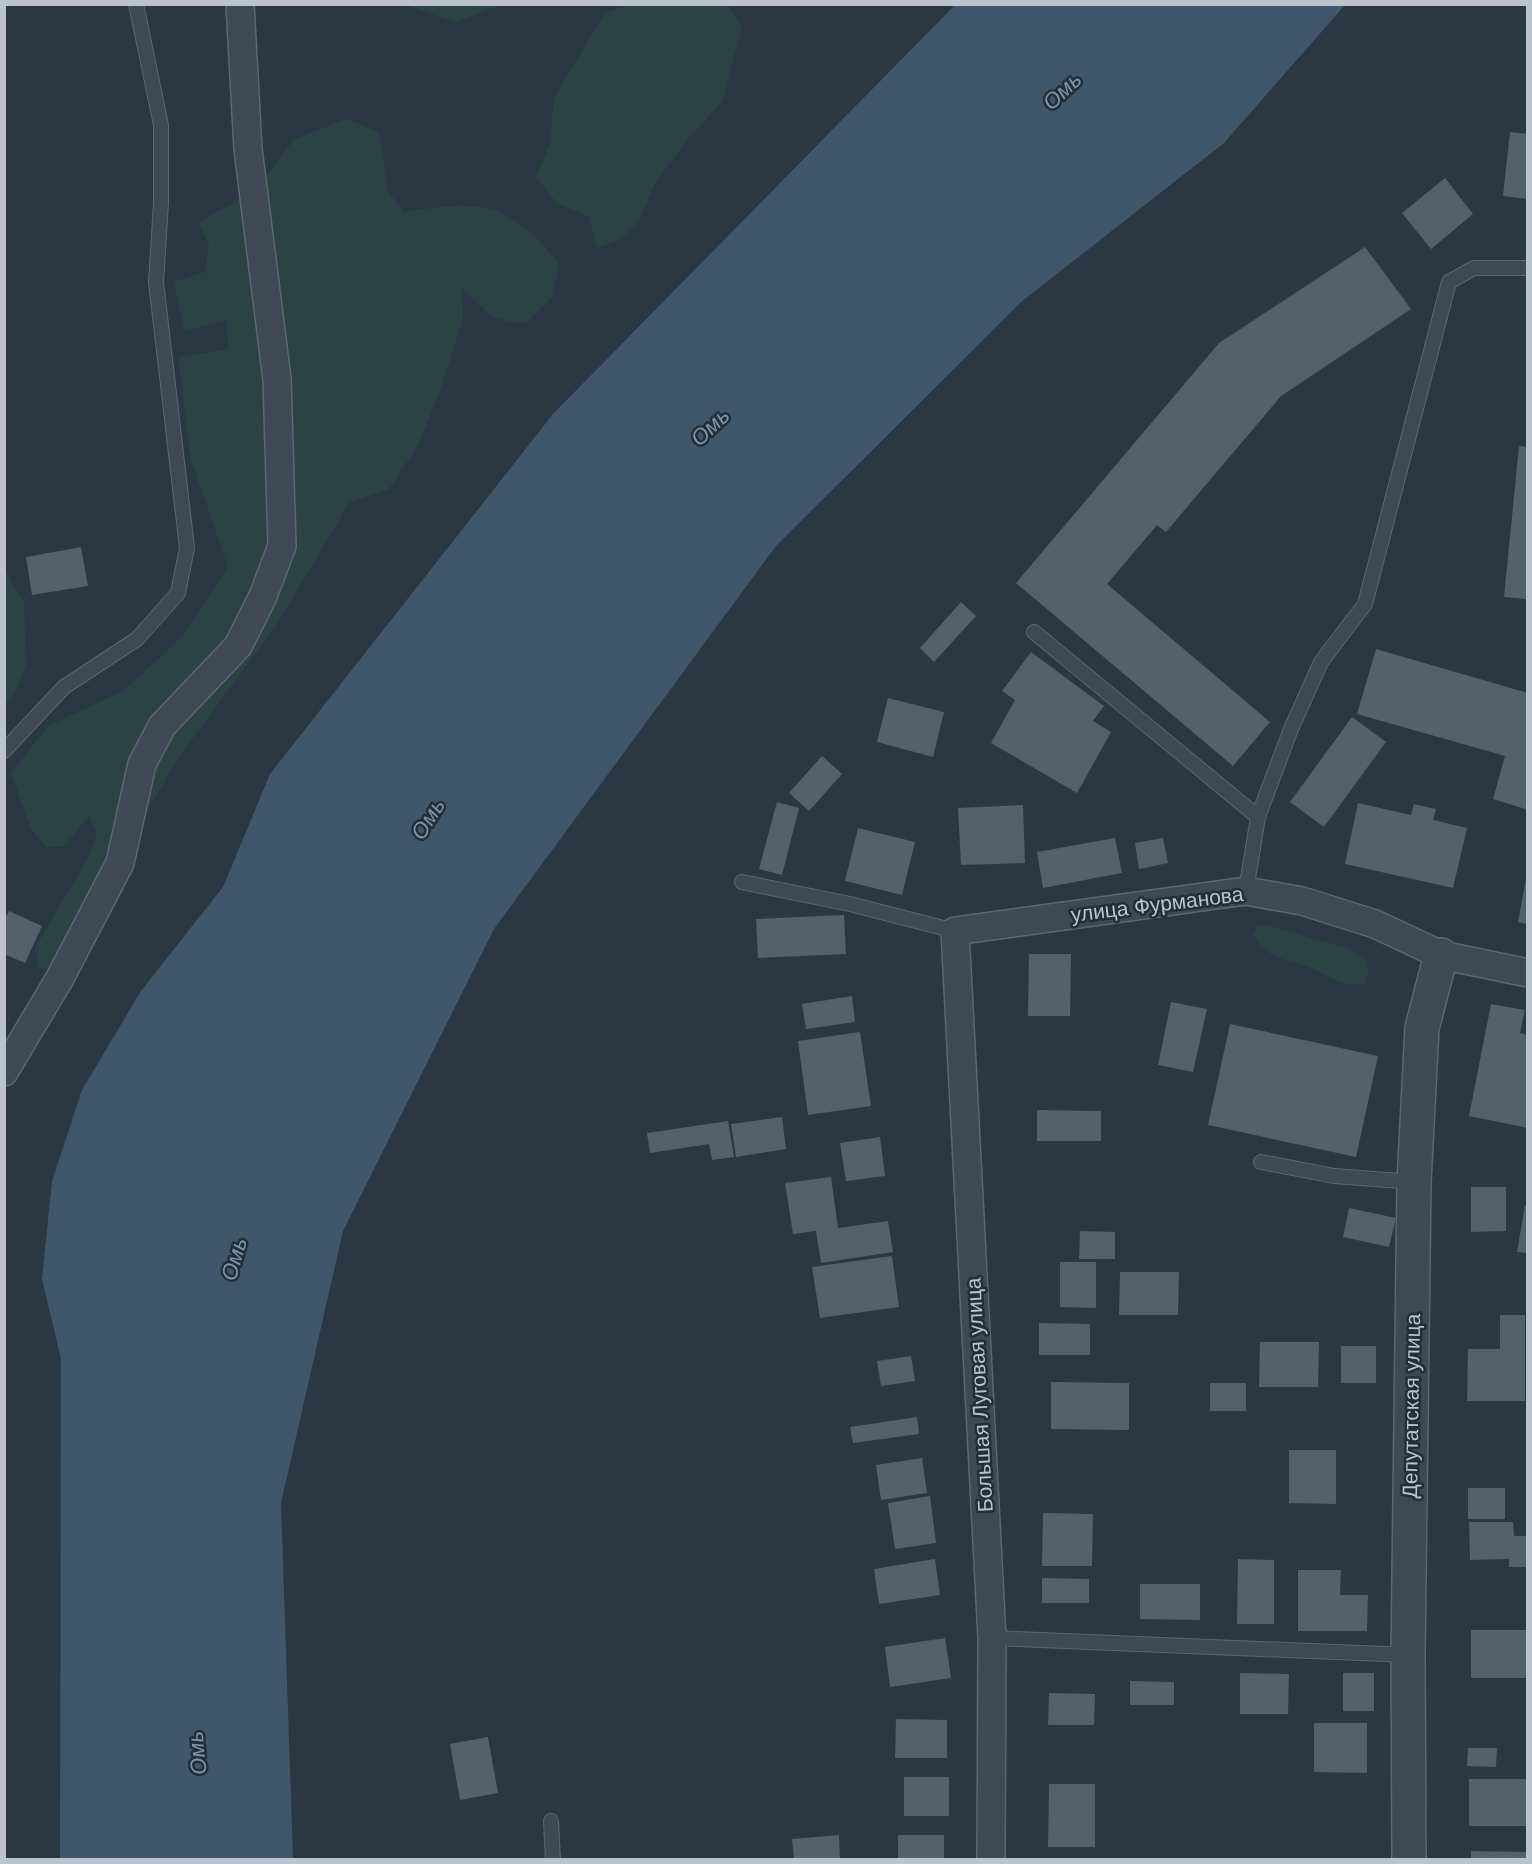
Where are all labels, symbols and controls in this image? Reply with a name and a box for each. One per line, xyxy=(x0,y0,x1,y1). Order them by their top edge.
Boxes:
water label: Омь xyxy=(1038,67,1086,115)
water label: Омь xyxy=(686,403,734,451)
water label: Омь xyxy=(406,794,450,844)
street label: улица Фурманова xyxy=(1070,882,1245,926)
water label: Омь xyxy=(216,1235,252,1283)
street label: Большая Луговая улица xyxy=(961,1277,997,1513)
street label: Депутатская улица xyxy=(1398,1313,1424,1498)
water label: Омь xyxy=(182,1730,212,1776)

